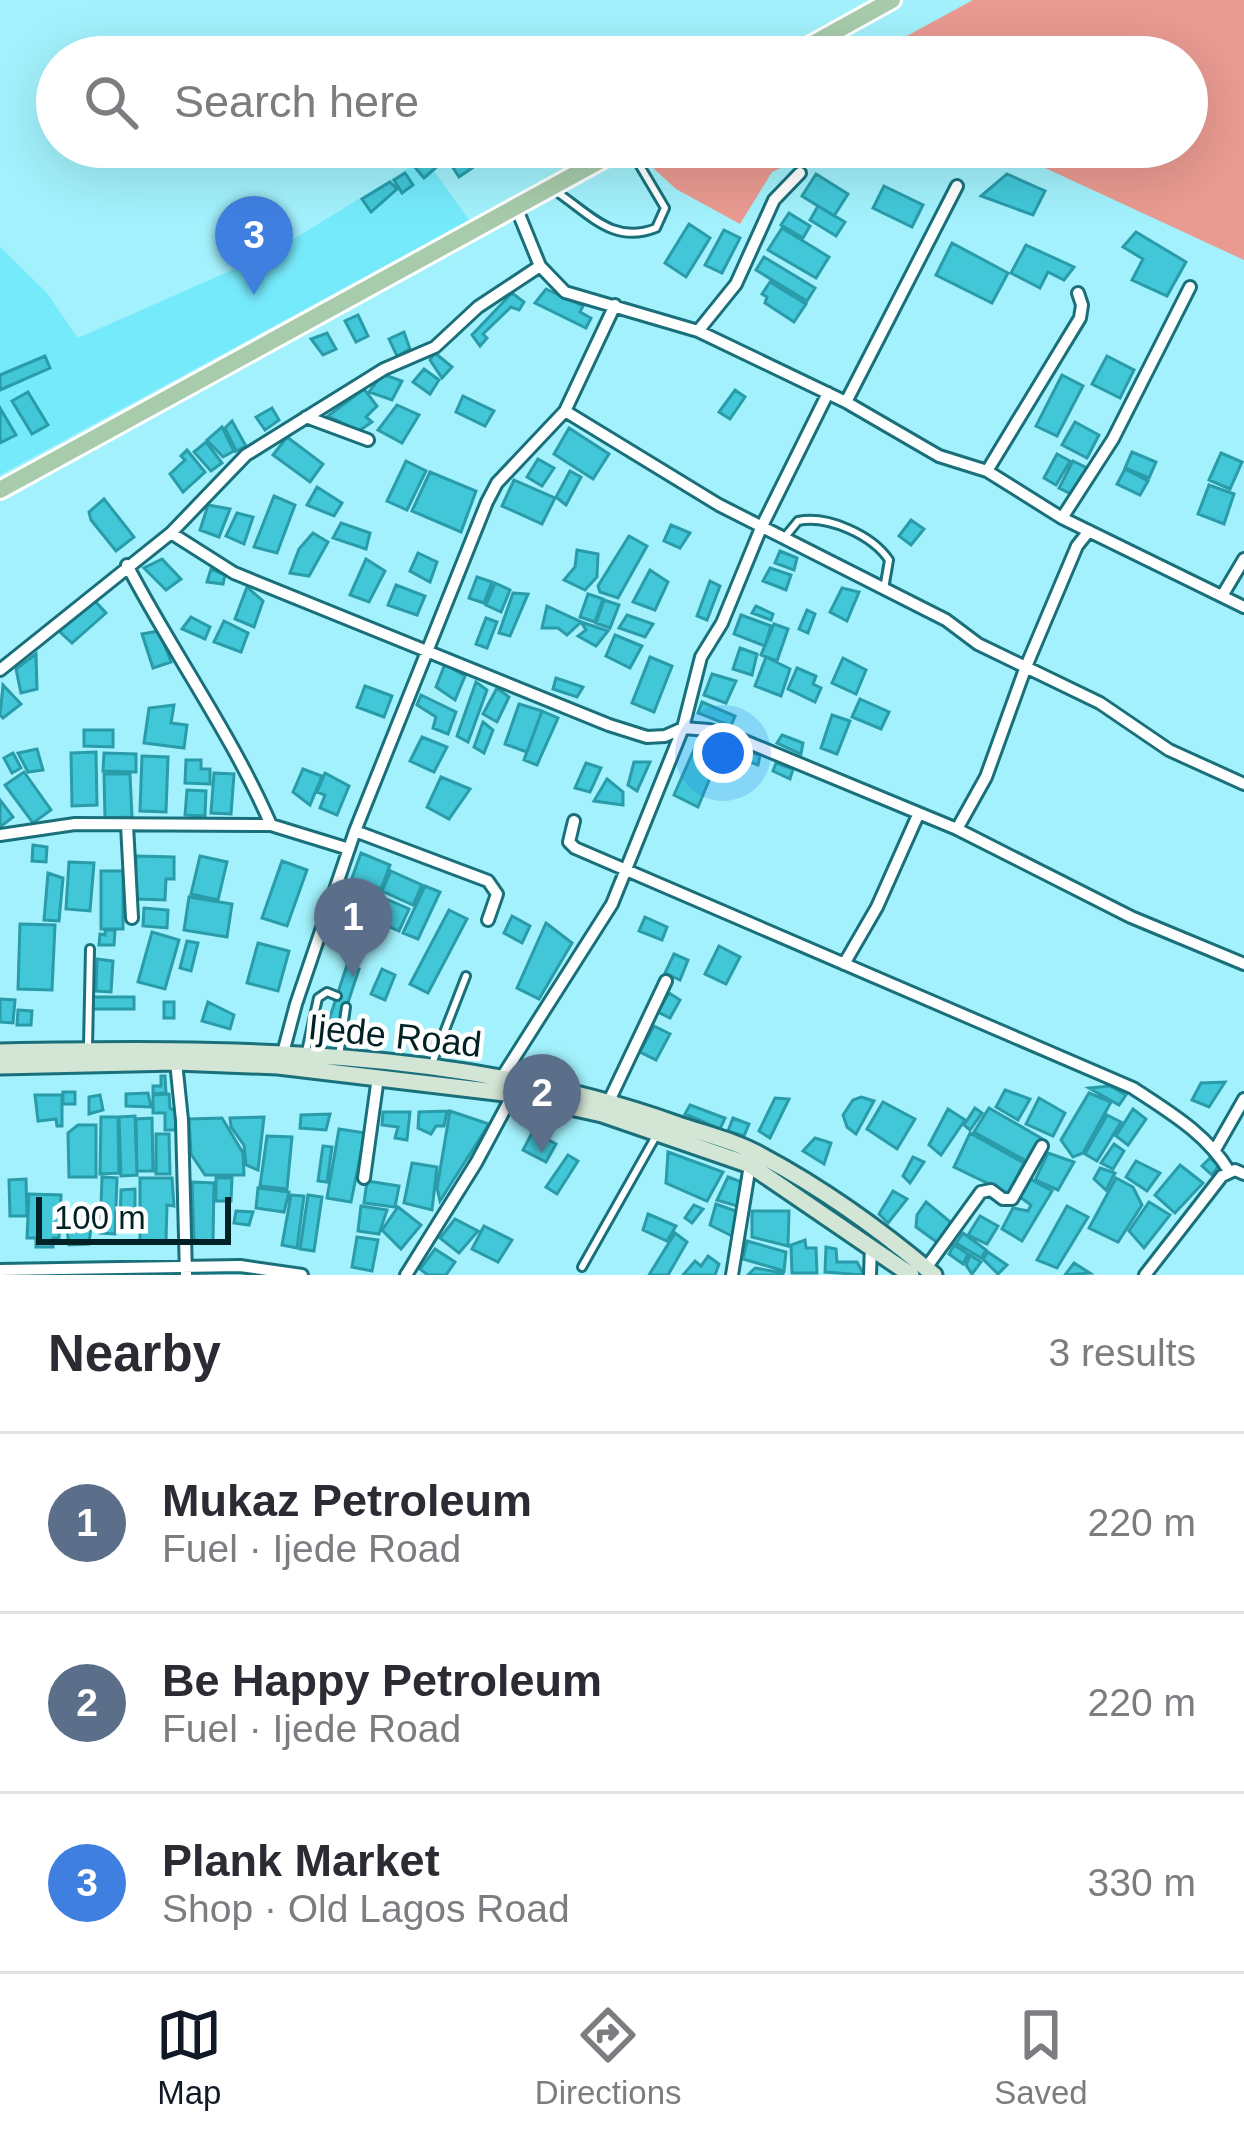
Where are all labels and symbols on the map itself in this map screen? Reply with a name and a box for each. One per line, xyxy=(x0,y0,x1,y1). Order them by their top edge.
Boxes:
pin: 3 xyxy=(215,196,293,295)
your location xyxy=(693,723,753,783)
pin: 1 xyxy=(314,878,392,977)
street label: Ijede Road xyxy=(306,1006,484,1065)
pin: 2 xyxy=(503,1054,581,1153)
scale bar xyxy=(36,1191,231,1244)

